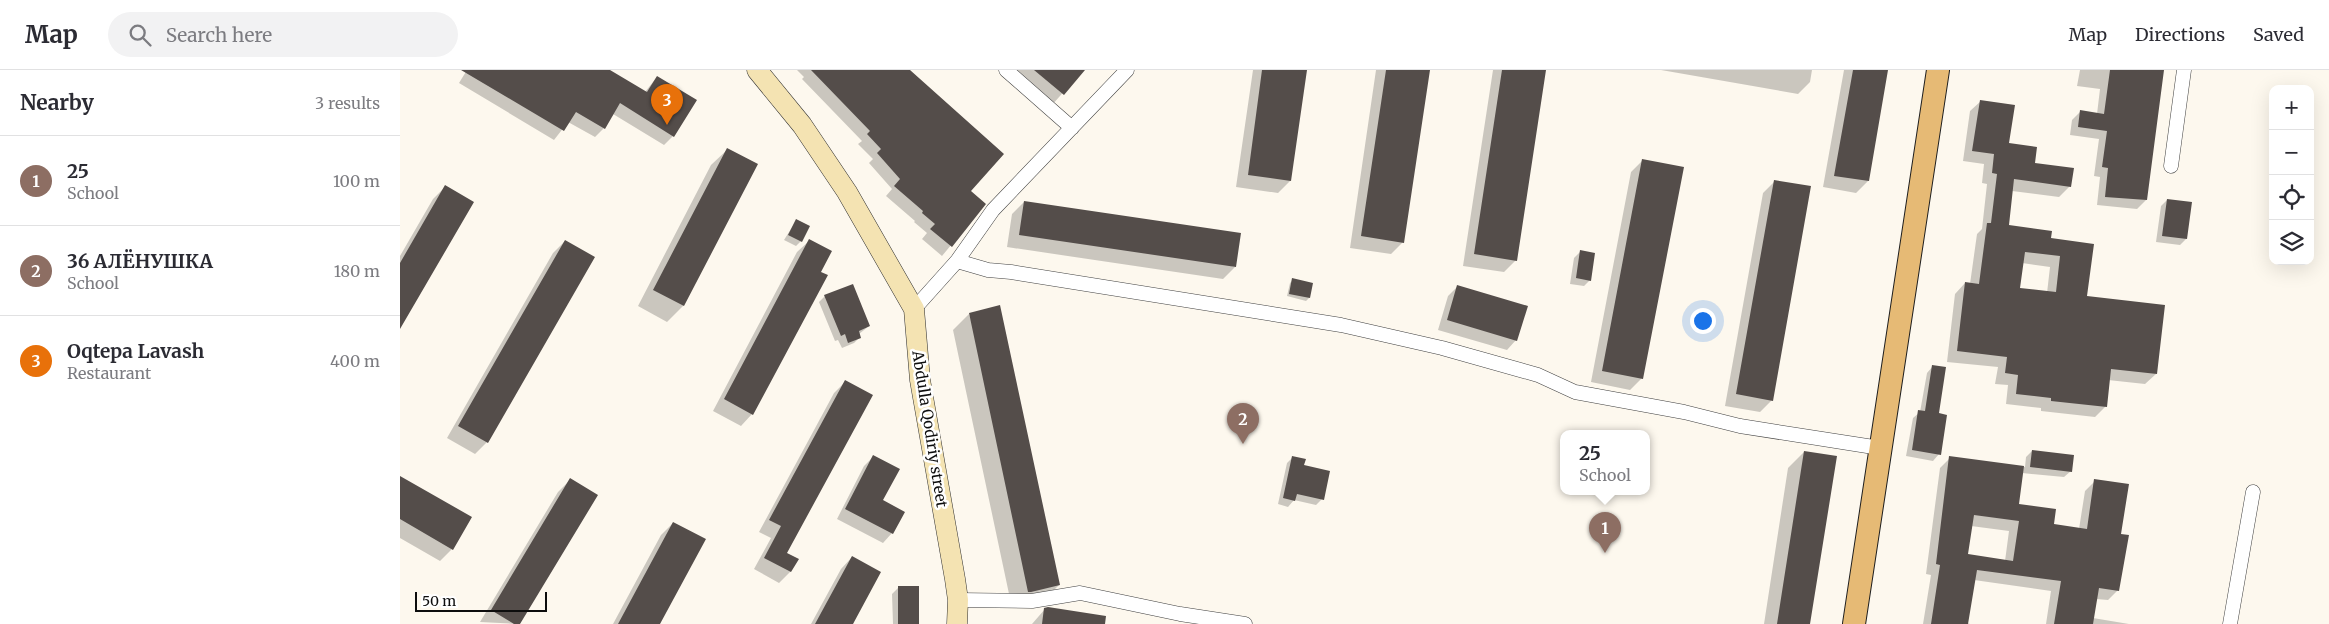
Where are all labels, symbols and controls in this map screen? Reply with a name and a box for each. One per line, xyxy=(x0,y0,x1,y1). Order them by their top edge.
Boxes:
search box xyxy=(108,12,458,57)
text: Map xyxy=(25,19,78,50)
icon: search xyxy=(126,21,154,49)
text: Search here xyxy=(166,23,272,47)
text: Map xyxy=(2069,23,2107,46)
text: Directions xyxy=(2135,23,2225,46)
text: Saved xyxy=(2253,23,2304,46)
pin: 3 xyxy=(651,84,683,125)
map controls xyxy=(2269,85,2314,265)
button: + xyxy=(2269,85,2314,130)
text: Nearby xyxy=(20,89,94,116)
text: 3 results xyxy=(315,93,380,113)
button: − xyxy=(2269,130,2314,175)
text: 25 xyxy=(67,159,89,183)
text: 1 xyxy=(32,171,40,191)
text: 100 m xyxy=(333,171,380,191)
button: locate xyxy=(2269,175,2314,220)
text: School xyxy=(67,183,119,203)
button: layers xyxy=(2269,220,2314,265)
text: 36 АЛЁНУШКА xyxy=(67,249,213,273)
text: 2 xyxy=(31,261,41,281)
text: 180 m xyxy=(334,261,380,281)
text: School xyxy=(67,273,119,293)
your location xyxy=(1690,308,1716,334)
text: Oqtepa Lavash xyxy=(67,339,204,363)
street label: Abdulla Qodiriy street xyxy=(908,348,952,509)
text: 3 xyxy=(31,351,41,371)
text: 400 m xyxy=(330,351,380,371)
text: Restaurant xyxy=(67,363,151,383)
pin: 2 xyxy=(1227,403,1259,444)
popup xyxy=(1560,430,1650,495)
text: 25 xyxy=(1579,441,1601,465)
text: School xyxy=(1579,465,1631,485)
pin: 1 xyxy=(1589,512,1621,553)
scale bar xyxy=(415,589,548,612)
text: 50 m xyxy=(422,592,456,610)

